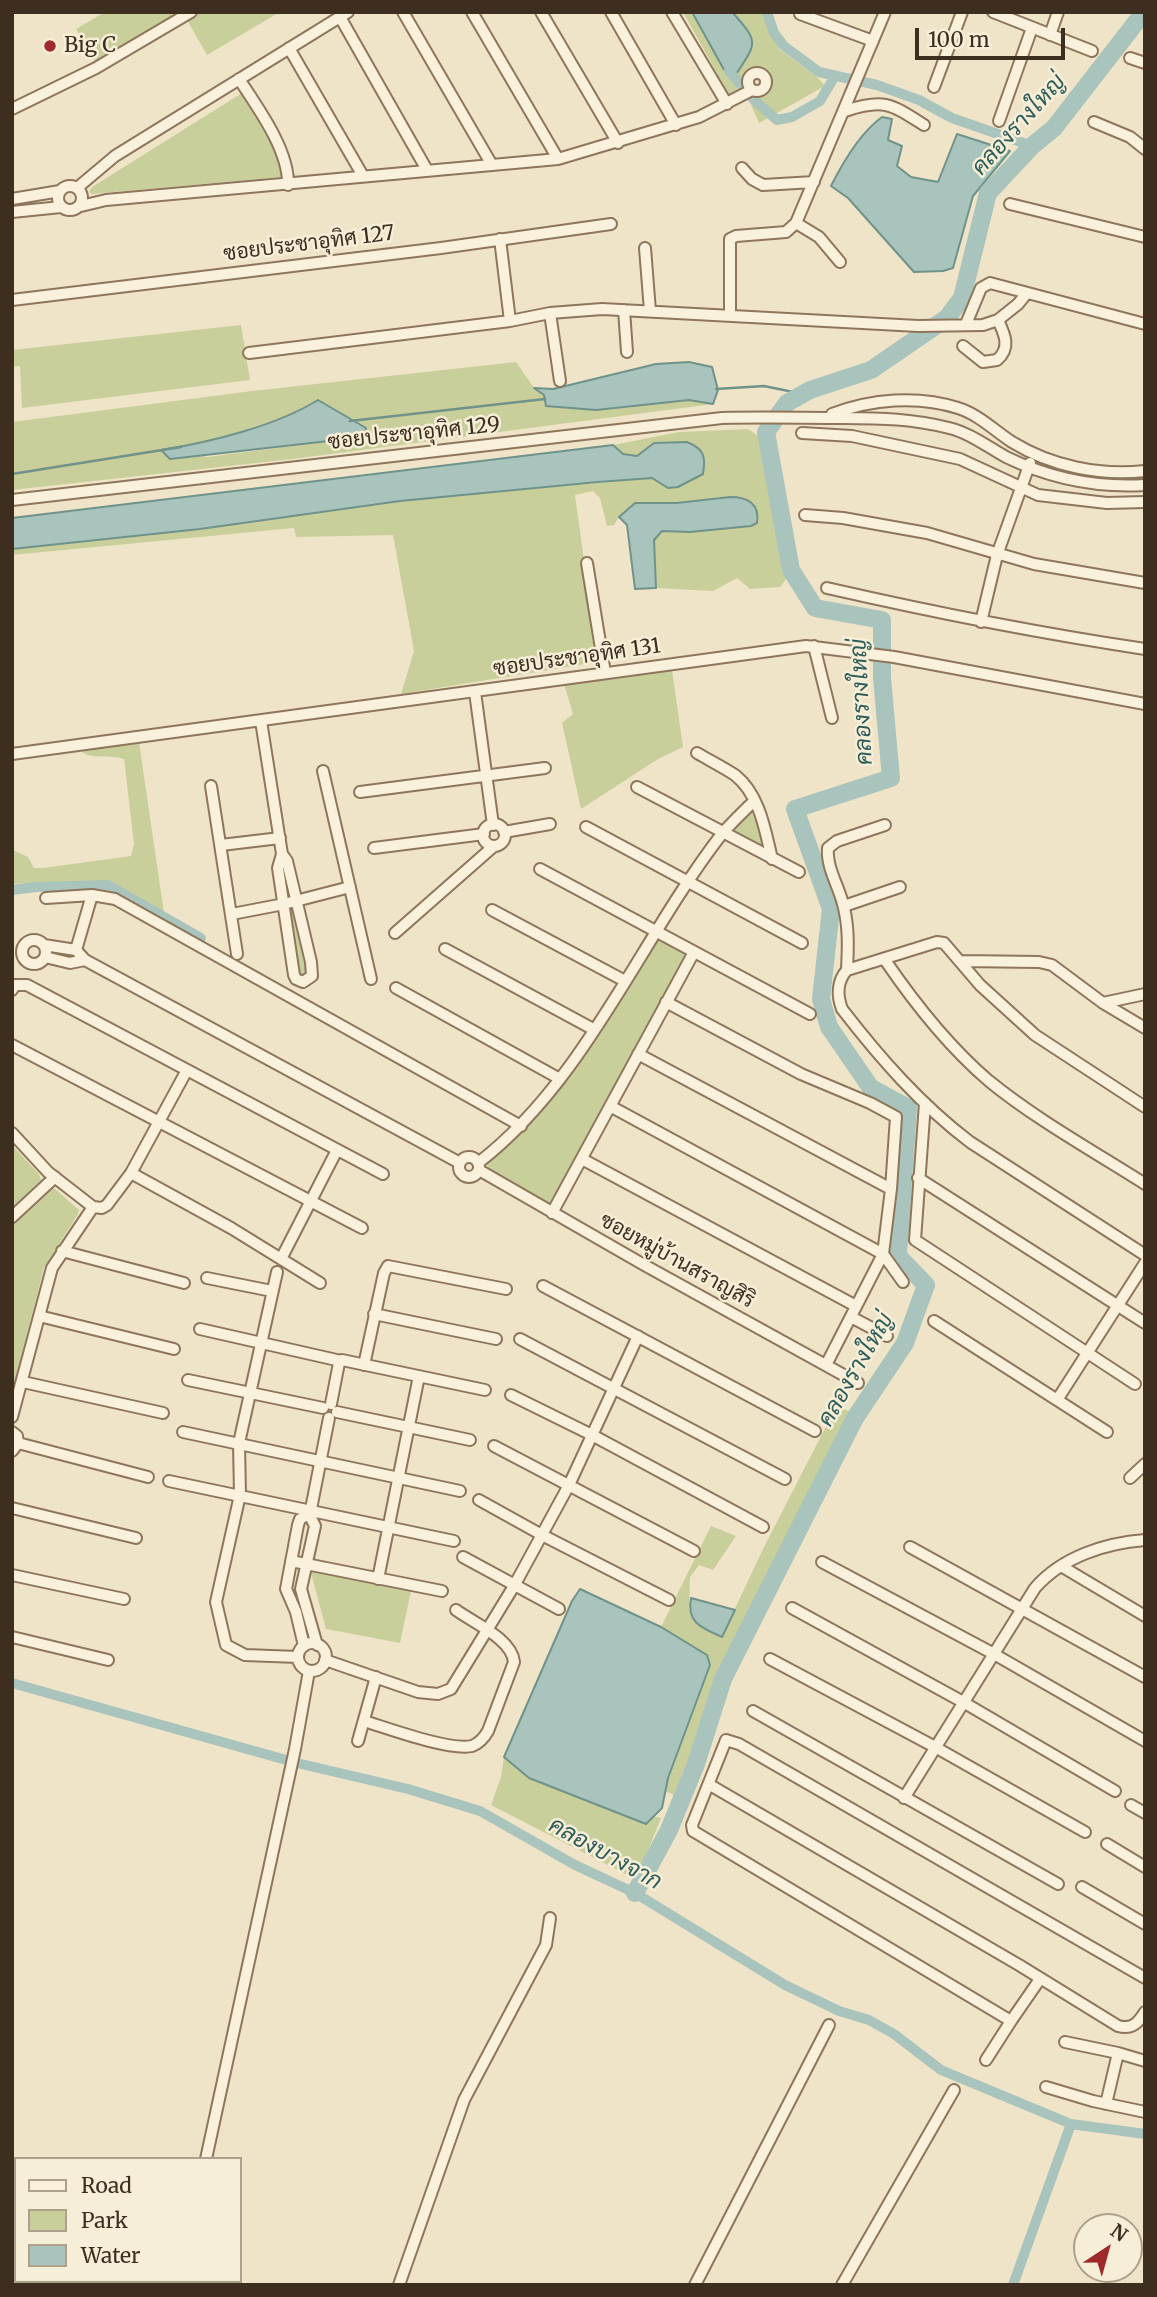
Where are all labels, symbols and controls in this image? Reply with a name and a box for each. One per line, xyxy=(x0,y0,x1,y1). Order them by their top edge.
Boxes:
scale bar xyxy=(919,14,1070,58)
text: 100 m xyxy=(928,26,990,53)
place label: Big C xyxy=(64,33,116,59)
marker: Big C xyxy=(42,38,58,54)
water label: คลองรางใหญ่ xyxy=(966,69,1072,181)
street label: ซอยประชาอุทิศ 127 xyxy=(222,221,396,267)
street label: ซอยประชาอุทิศ 129 xyxy=(327,412,501,456)
street label: ซอยประชาอุทิศ 131 xyxy=(492,634,662,682)
water label: คลองรางใหญ่ xyxy=(845,638,879,766)
street label: ซอยหมู่บ้านสราญสิริ xyxy=(595,1208,759,1314)
water label: คลองรางใหญ่ xyxy=(812,1308,900,1432)
water label: คลองบางจาก xyxy=(544,1812,666,1896)
legend xyxy=(14,2157,242,2283)
text: Road xyxy=(81,2172,132,2199)
text: Park xyxy=(81,2207,128,2234)
north arrow xyxy=(1073,2213,1143,2283)
text: N xyxy=(1106,2219,1132,2247)
text: Water xyxy=(81,2242,140,2269)

